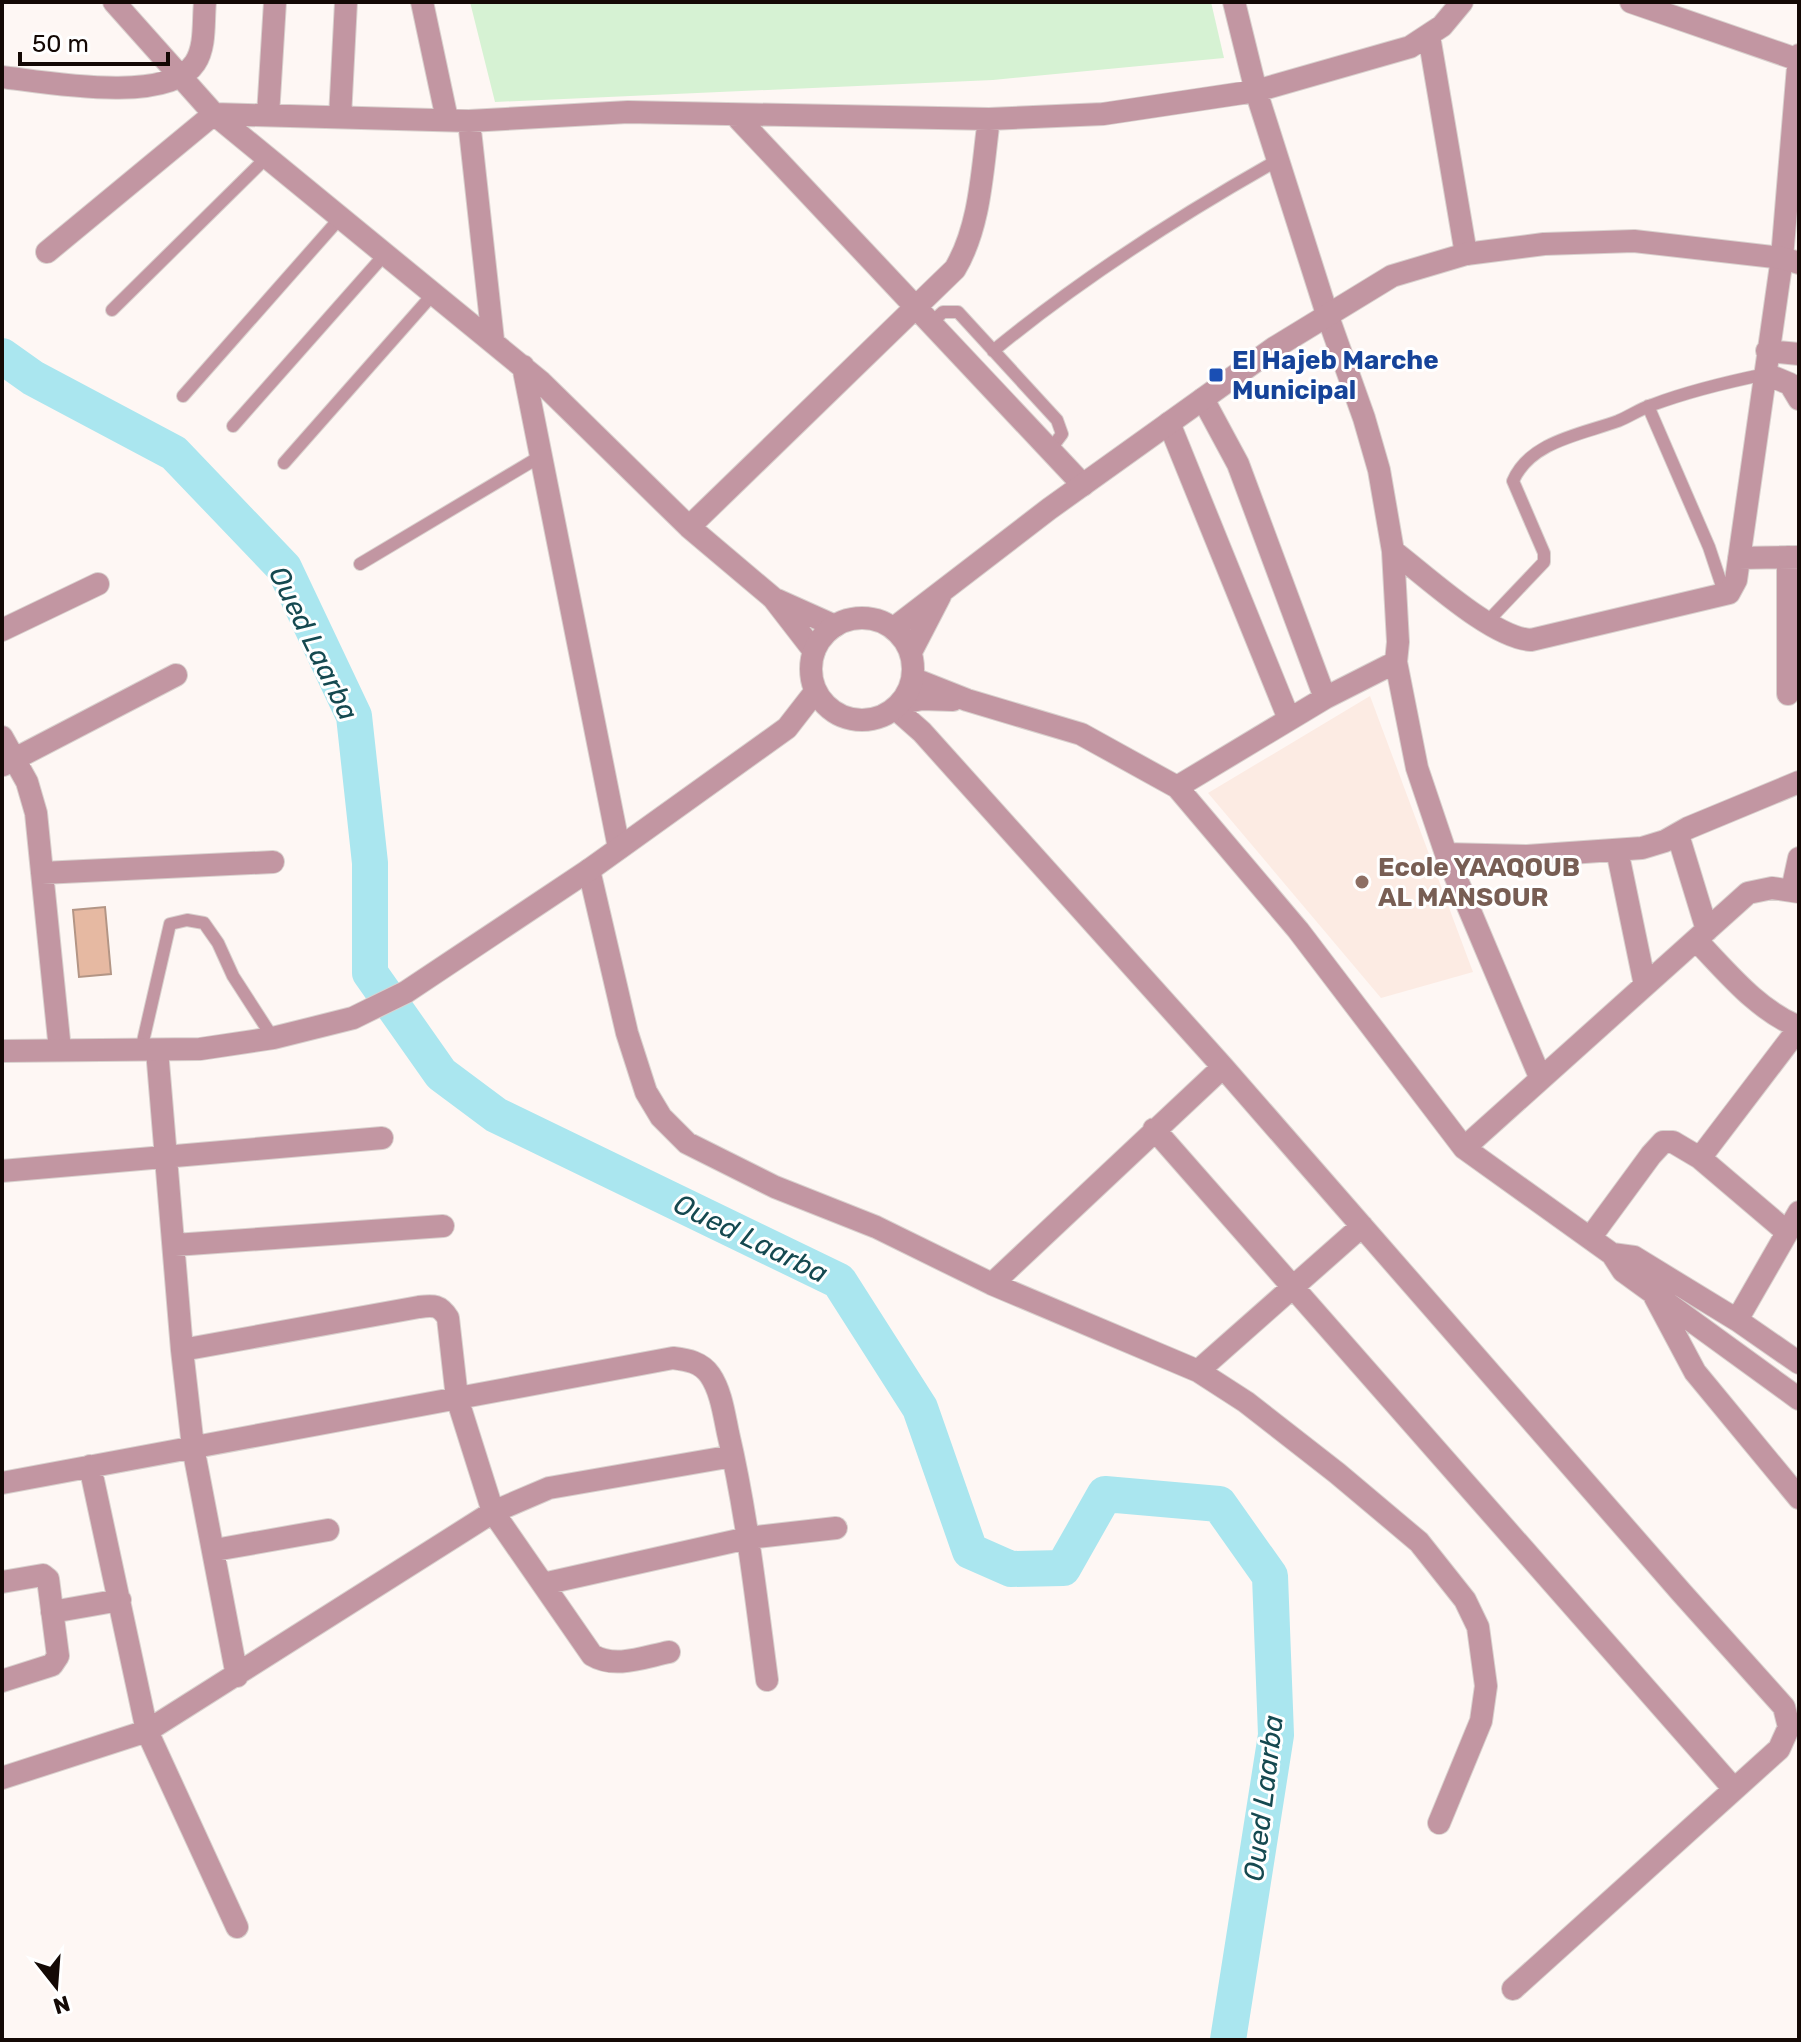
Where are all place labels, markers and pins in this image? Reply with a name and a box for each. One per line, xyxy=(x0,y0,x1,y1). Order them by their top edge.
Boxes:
place label: El Hajeb Marche Municipal xyxy=(1232,345,1439,406)
marker: El Hajeb Marche Municipal xyxy=(1207,366,1225,384)
place label: Ecole YAAQOUB AL MANSOUR xyxy=(1378,852,1580,913)
marker: Ecole YAAQOUB AL MANSOUR xyxy=(1353,873,1371,891)

